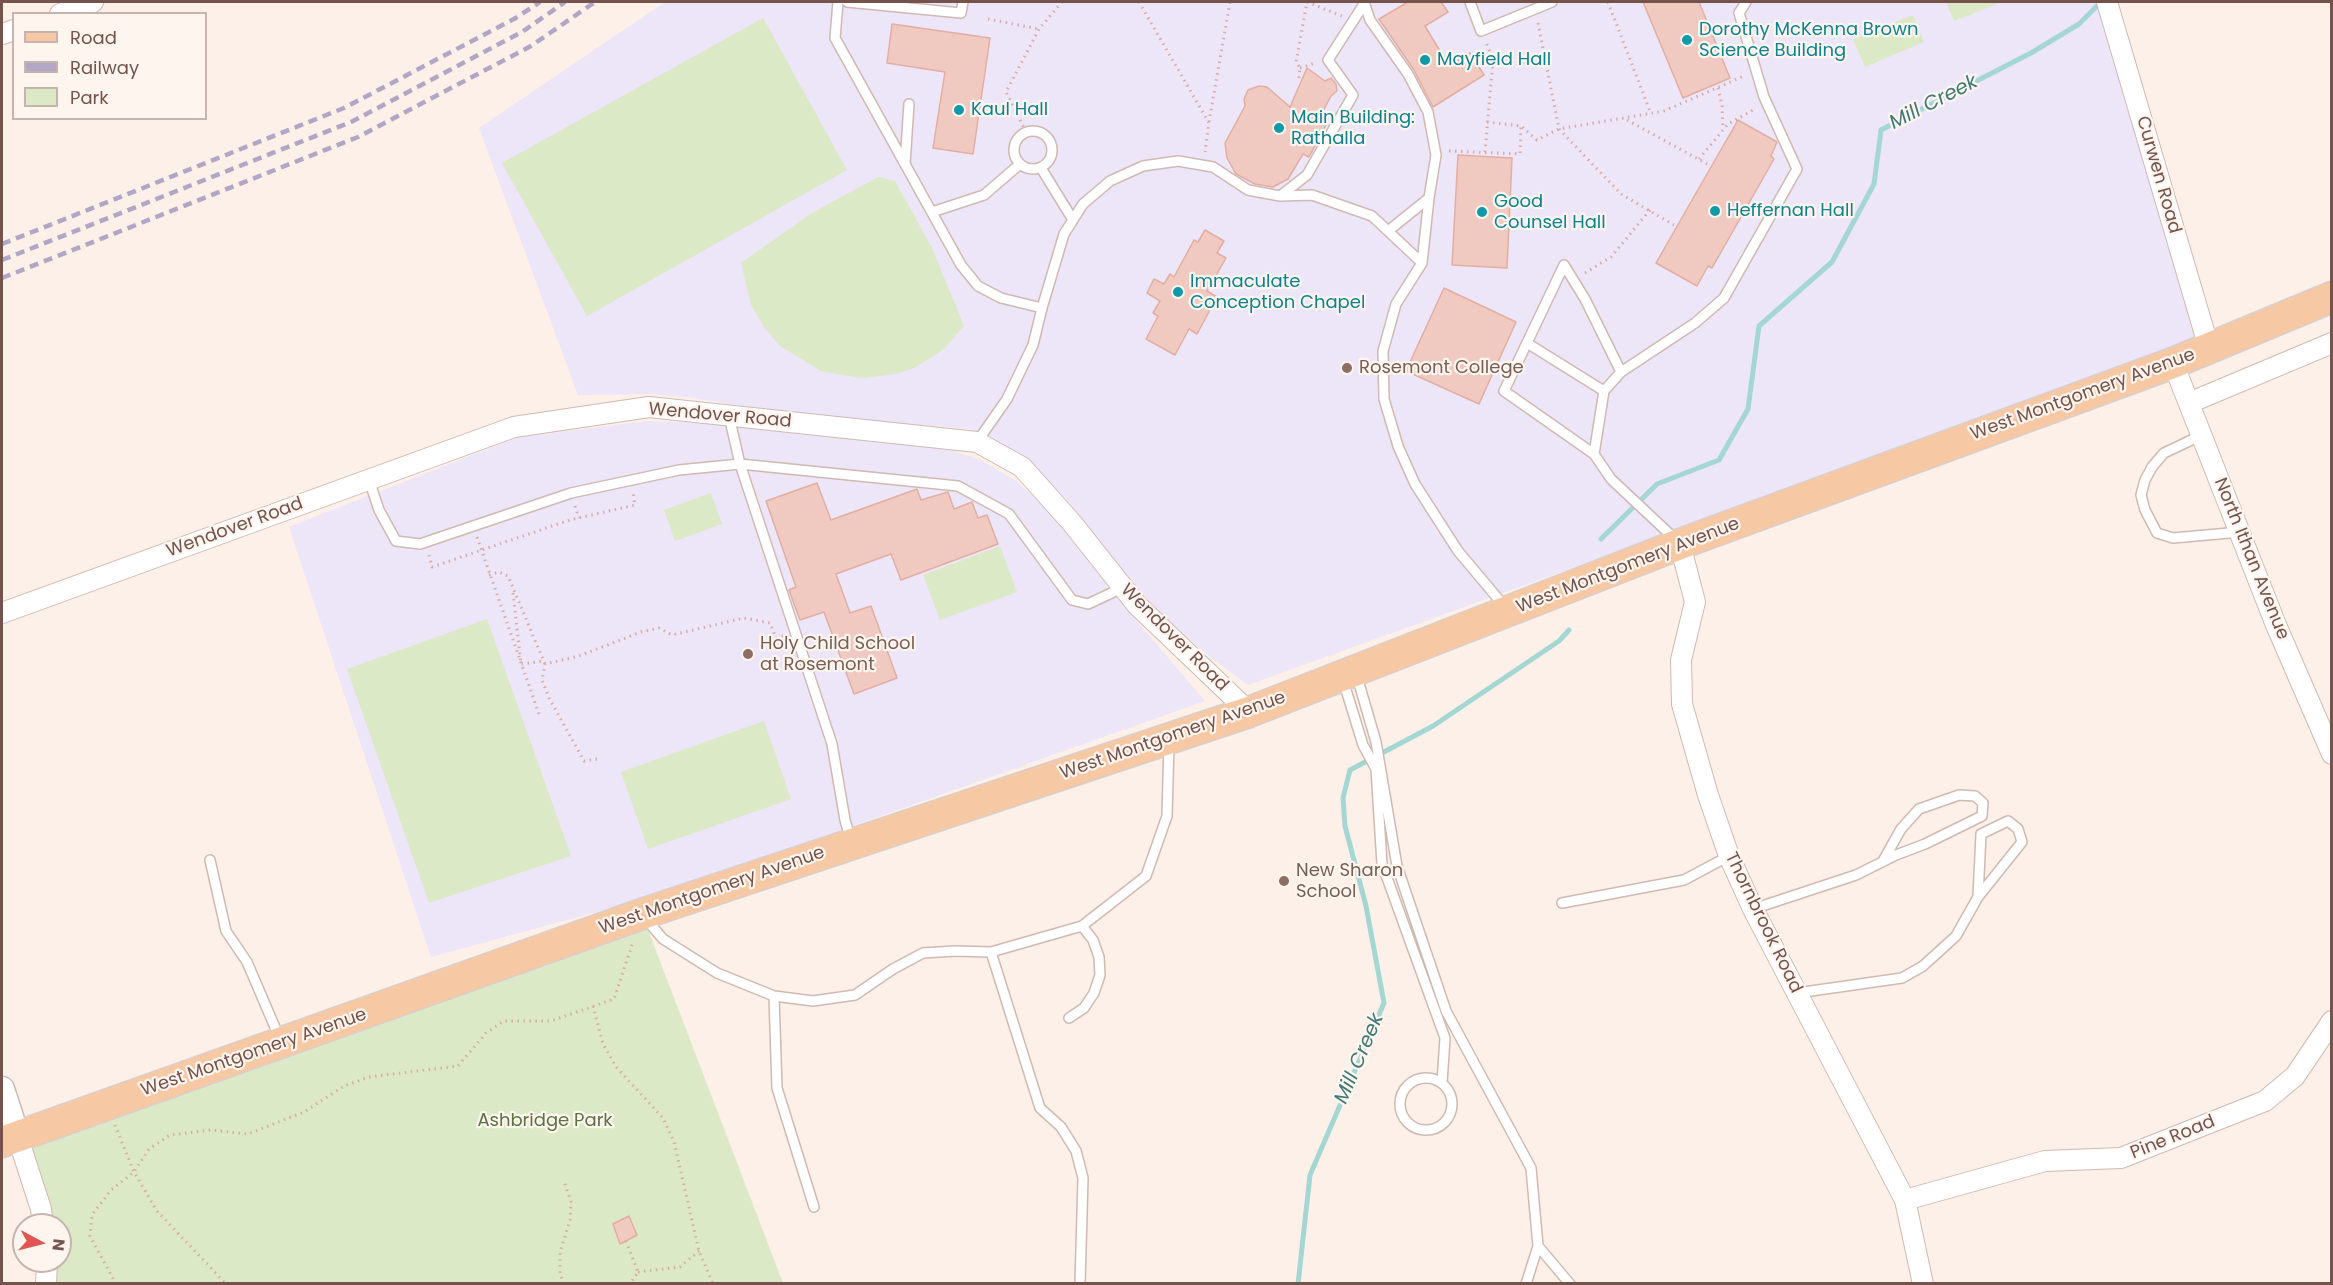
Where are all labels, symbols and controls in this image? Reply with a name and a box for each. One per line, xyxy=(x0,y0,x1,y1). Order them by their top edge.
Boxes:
legend xyxy=(12,12,207,120)
place label: Dorothy McKenna Brown Science Building xyxy=(1699,19,1918,62)
text: Road xyxy=(70,25,117,50)
marker: Dorothy McKenna Brown Science Building xyxy=(1680,33,1694,47)
place label: Mayfield Hall xyxy=(1437,49,1551,71)
marker: Mayfield Hall xyxy=(1418,53,1432,67)
text: Railway xyxy=(70,55,139,80)
water label: Mill Creek xyxy=(1886,71,1982,135)
text: Park xyxy=(70,85,109,110)
place label: Kaul Hall xyxy=(971,99,1048,121)
marker: Kaul Hall xyxy=(952,103,966,117)
place label: Main Building: Rathalla xyxy=(1291,107,1415,150)
street label: Curwen Road xyxy=(2131,114,2185,236)
marker: Main Building: Rathalla xyxy=(1272,121,1286,135)
place label: Good Counsel Hall xyxy=(1494,191,1606,234)
place label: Heffernan Hall xyxy=(1727,200,1854,222)
marker: Heffernan Hall xyxy=(1708,204,1722,218)
marker: Good Counsel Hall xyxy=(1475,205,1489,219)
place label: Immaculate Conception Chapel xyxy=(1190,271,1365,314)
marker: Immaculate Conception Chapel xyxy=(1171,285,1185,299)
street label: West Montgomery Avenue xyxy=(1968,344,2198,446)
place label: Rosemont College xyxy=(1359,357,1524,379)
marker: Rosemont College xyxy=(1340,361,1354,375)
street label: Wendover Road xyxy=(648,399,792,433)
street label: North Ithan Avenue xyxy=(2209,475,2293,643)
street label: Wendover Road xyxy=(164,493,306,563)
street label: West Montgomery Avenue xyxy=(1513,513,1743,619)
street label: Wendover Road xyxy=(1116,580,1232,696)
place label: Holy Child School at Rosemont xyxy=(760,633,915,676)
marker: Holy Child School at Rosemont xyxy=(741,647,755,661)
street label: West Montgomery Avenue xyxy=(1057,687,1289,785)
street label: West Montgomery Avenue xyxy=(596,842,828,940)
street label: Thornbrook Road xyxy=(1720,849,1806,997)
place label: New Sharon School xyxy=(1296,860,1403,902)
marker: New Sharon School xyxy=(1277,874,1291,888)
street label: West Montgomery Avenue xyxy=(138,1004,370,1102)
water label: Mill Creek xyxy=(1330,1010,1390,1108)
park label: Ashbridge Park xyxy=(477,1110,613,1132)
street label: Pine Road xyxy=(2128,1111,2218,1165)
north arrow xyxy=(12,1213,72,1273)
text: N xyxy=(46,1238,71,1252)

